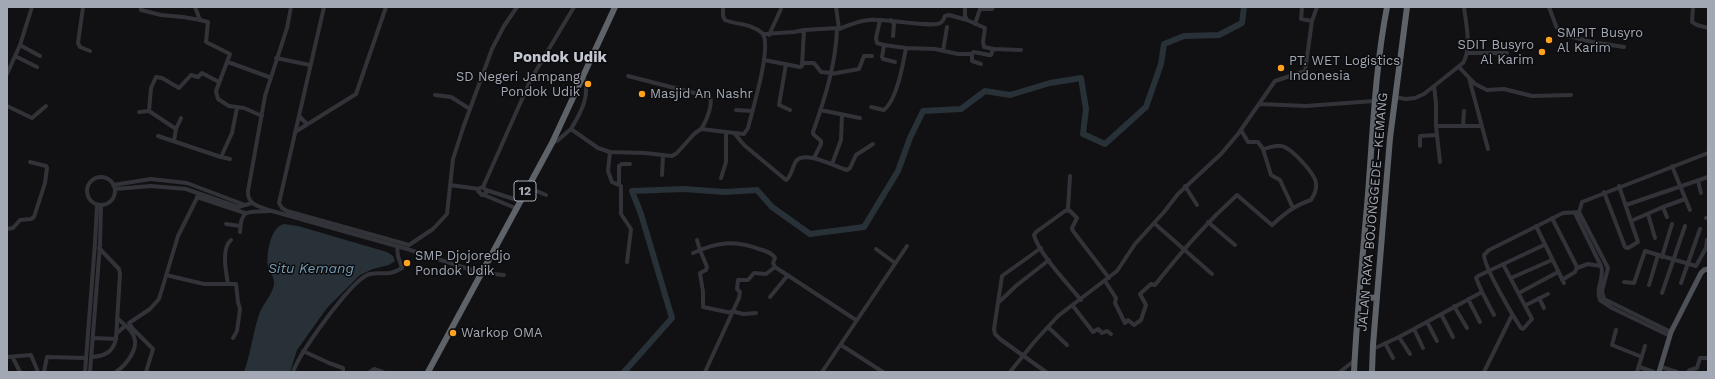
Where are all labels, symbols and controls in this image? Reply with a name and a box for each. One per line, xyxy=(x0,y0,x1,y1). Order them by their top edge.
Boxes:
place label: SMPIT Busyro Al Karim xyxy=(1557,25,1643,56)
marker: SMPIT Busyro Al Karim xyxy=(1544,35,1554,45)
place label: SDIT Busyro Al Karim xyxy=(1458,37,1534,68)
marker: SDIT Busyro Al Karim xyxy=(1537,47,1547,57)
district label: Pondok Udik xyxy=(513,49,607,67)
place label: PT. WET Logistics Indonesia xyxy=(1289,53,1400,84)
marker: PT. WET Logistics Indonesia xyxy=(1276,63,1286,73)
place label: SD Negeri Jampang Pondok Udik xyxy=(456,69,580,100)
marker: SD Negeri Jampang Pondok Udik xyxy=(583,79,593,89)
place label: Masjid An Nashr xyxy=(650,86,753,102)
marker: Masjid An Nashr xyxy=(637,89,647,99)
street label: JALAN RAYA BOJONGGEDE—KEMANG xyxy=(1355,92,1391,332)
road number: 12 xyxy=(514,181,536,201)
place label: SMP Djojoredjo Pondok Udik xyxy=(415,248,511,279)
marker: SMP Djojoredjo Pondok Udik xyxy=(402,258,412,268)
water label: Situ Kemang xyxy=(268,261,354,277)
place label: Warkop OMA xyxy=(461,325,543,341)
marker: Warkop OMA xyxy=(448,328,458,338)

